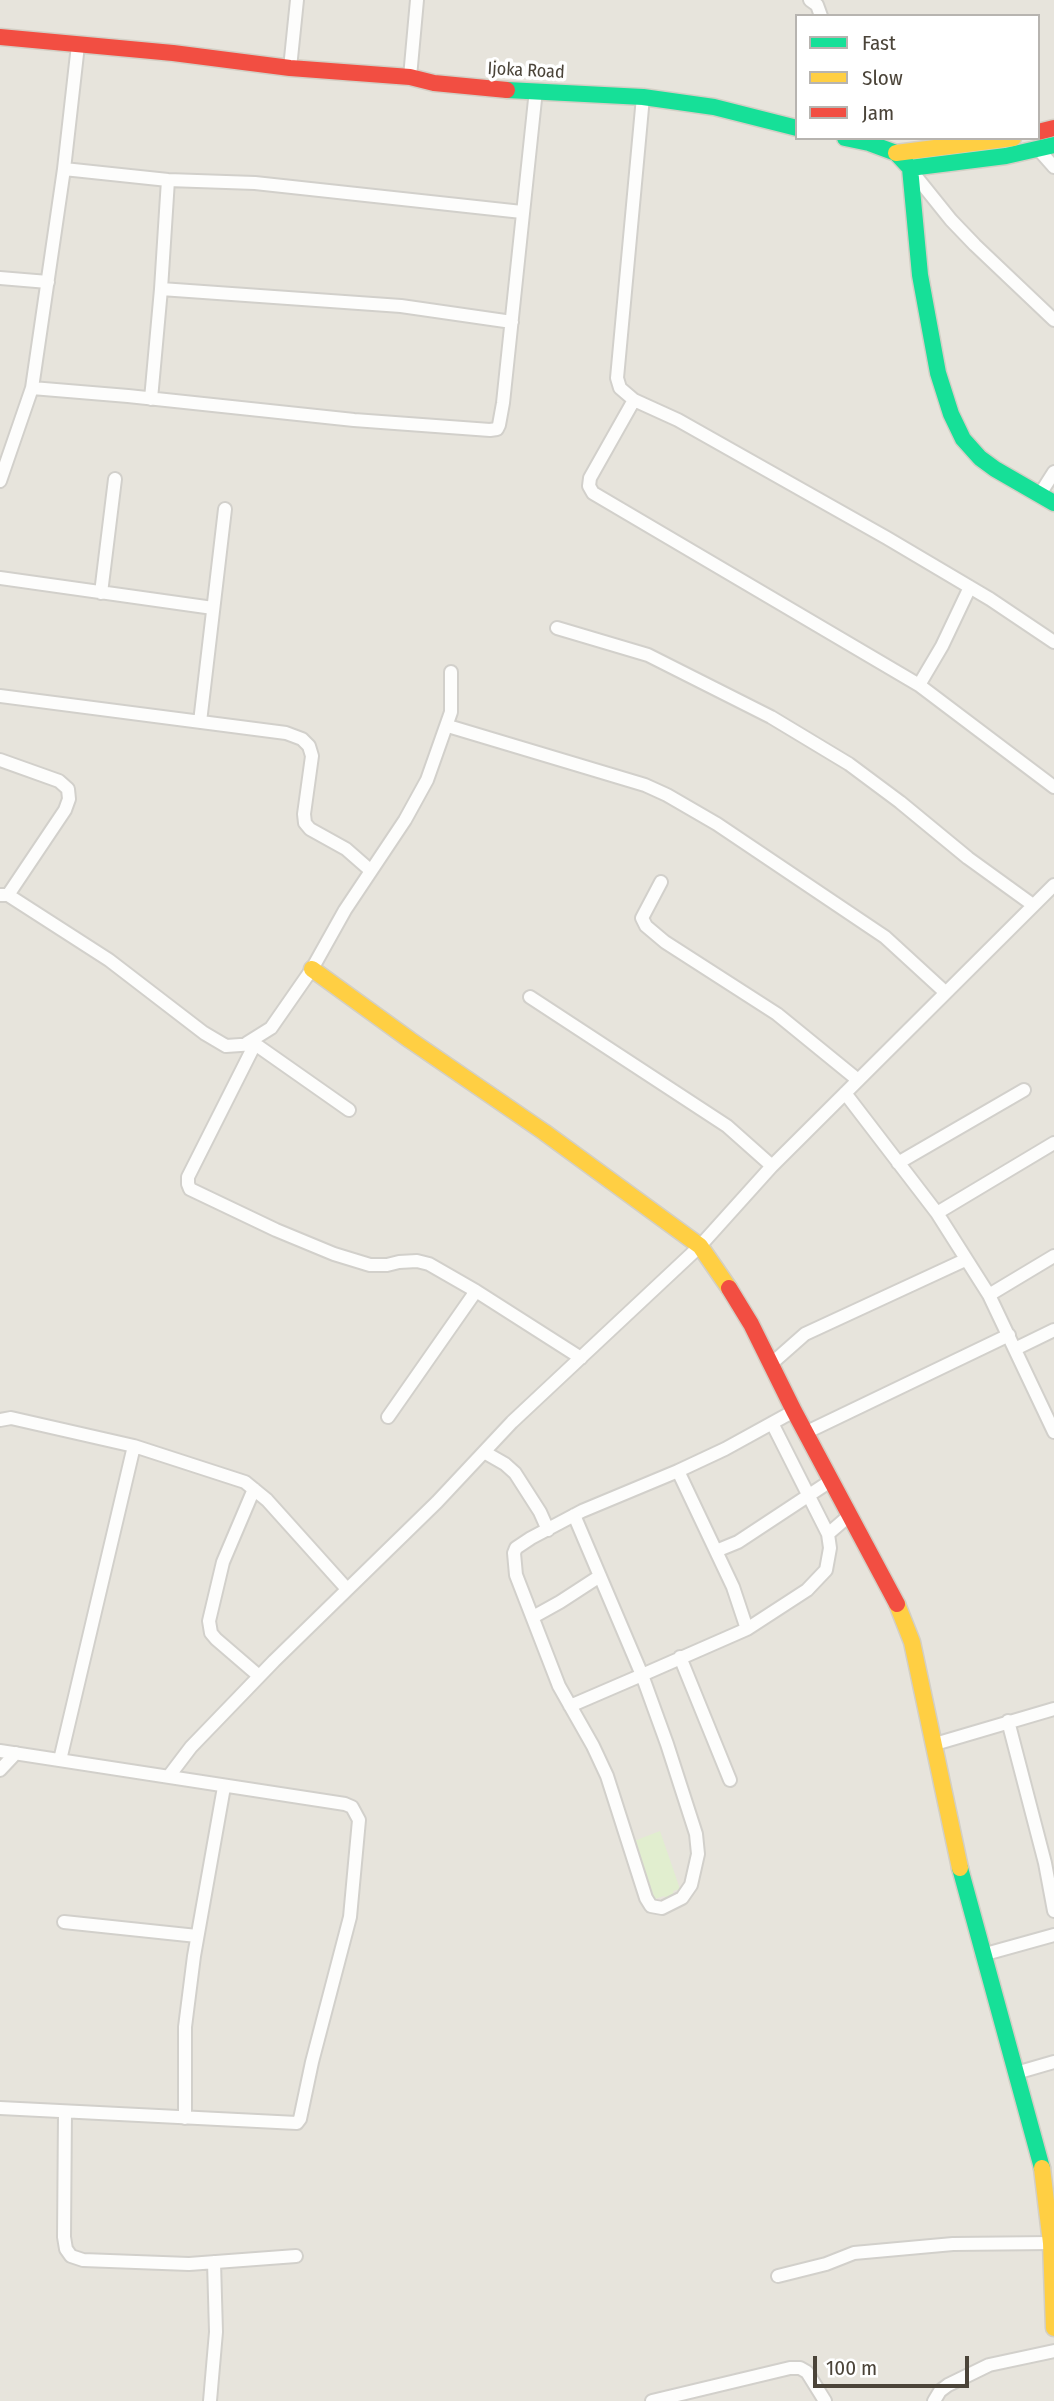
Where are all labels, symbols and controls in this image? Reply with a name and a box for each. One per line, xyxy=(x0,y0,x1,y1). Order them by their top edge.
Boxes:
legend xyxy=(795,14,1040,140)
text: Fast xyxy=(862,30,896,56)
street label: Ijoka Road xyxy=(487,58,565,84)
text: Slow xyxy=(862,65,903,91)
text: Jam xyxy=(862,100,894,126)
scale bar xyxy=(816,2342,972,2386)
text: 100 m xyxy=(826,2355,877,2381)

